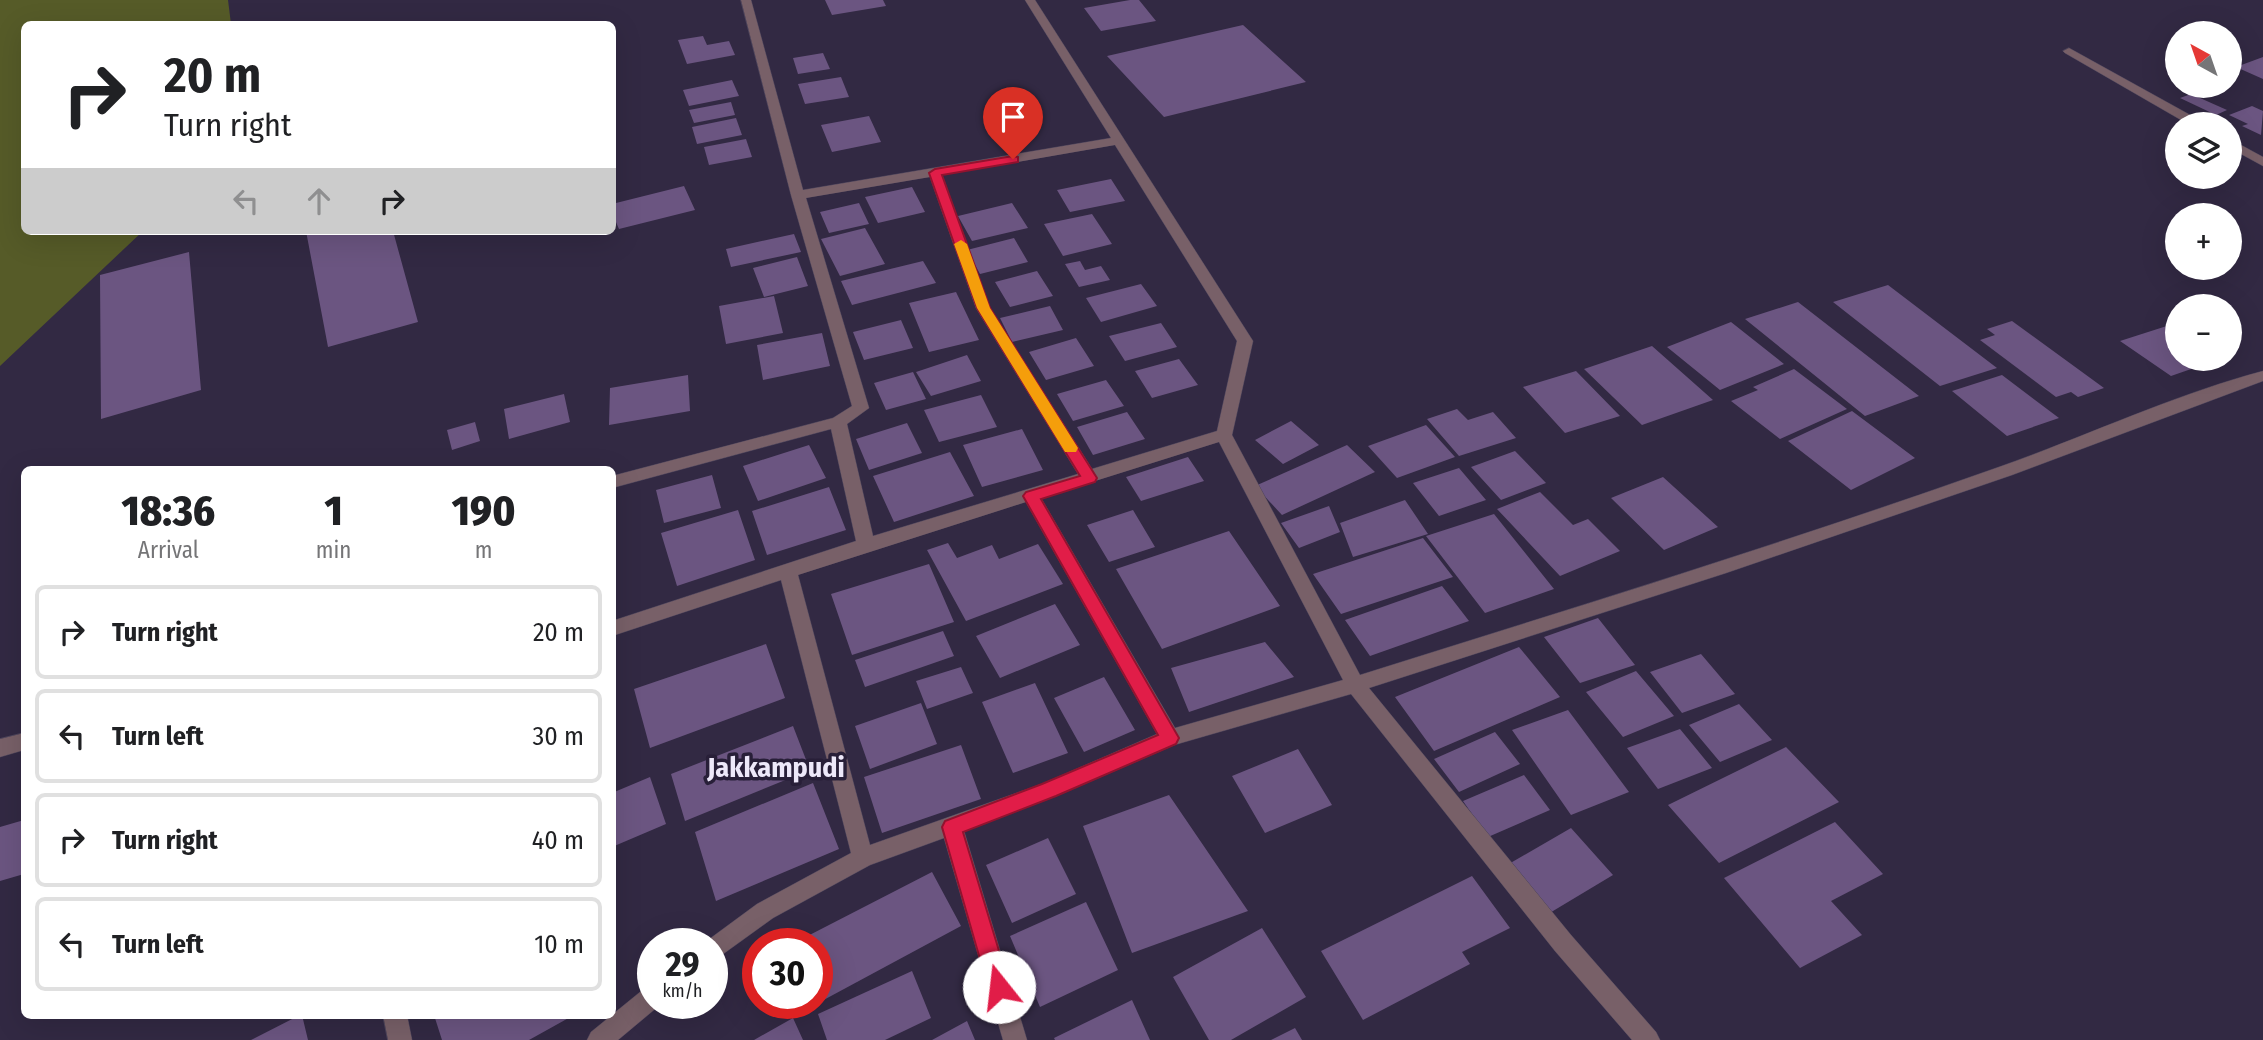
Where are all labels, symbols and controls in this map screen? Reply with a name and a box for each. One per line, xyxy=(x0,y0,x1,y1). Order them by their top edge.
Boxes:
north arrow xyxy=(2165,21,2242,98)
map controls xyxy=(2165,21,2242,371)
text: 20 m xyxy=(164,46,261,105)
icon: right xyxy=(49,49,140,140)
pin xyxy=(983,87,1043,159)
icon: arrive xyxy=(994,98,1032,136)
text: Turn right xyxy=(164,106,291,144)
button: layers xyxy=(2165,112,2242,189)
icon: left xyxy=(227,182,265,220)
icon: ahead xyxy=(300,182,338,220)
icon: right xyxy=(373,182,411,220)
button: + xyxy=(2165,203,2242,280)
button: − xyxy=(2165,294,2242,371)
text: 18:36 xyxy=(122,486,215,536)
text: 1 xyxy=(324,486,343,536)
text: 190 xyxy=(452,486,515,536)
text: Arrival xyxy=(138,536,199,564)
text: min xyxy=(316,536,351,564)
text: m xyxy=(475,536,492,564)
icon: right xyxy=(53,613,91,651)
text: Turn right xyxy=(112,617,218,648)
text: 20 m xyxy=(533,617,584,648)
icon: left xyxy=(53,717,91,755)
text: Turn left xyxy=(112,721,204,752)
text: 30 m xyxy=(533,721,584,752)
district label: Jakkampudi xyxy=(706,751,845,784)
icon: right xyxy=(53,821,91,859)
text: Turn right xyxy=(112,825,218,856)
text: 40 m xyxy=(532,825,584,856)
icon: left xyxy=(53,925,91,963)
speed limit sign: 30 xyxy=(742,928,833,1019)
text: Turn left xyxy=(112,929,204,960)
text: 10 m xyxy=(534,929,584,960)
text: 29 xyxy=(665,943,700,985)
position arrow xyxy=(962,950,1036,1024)
text: km/h xyxy=(662,980,703,1002)

